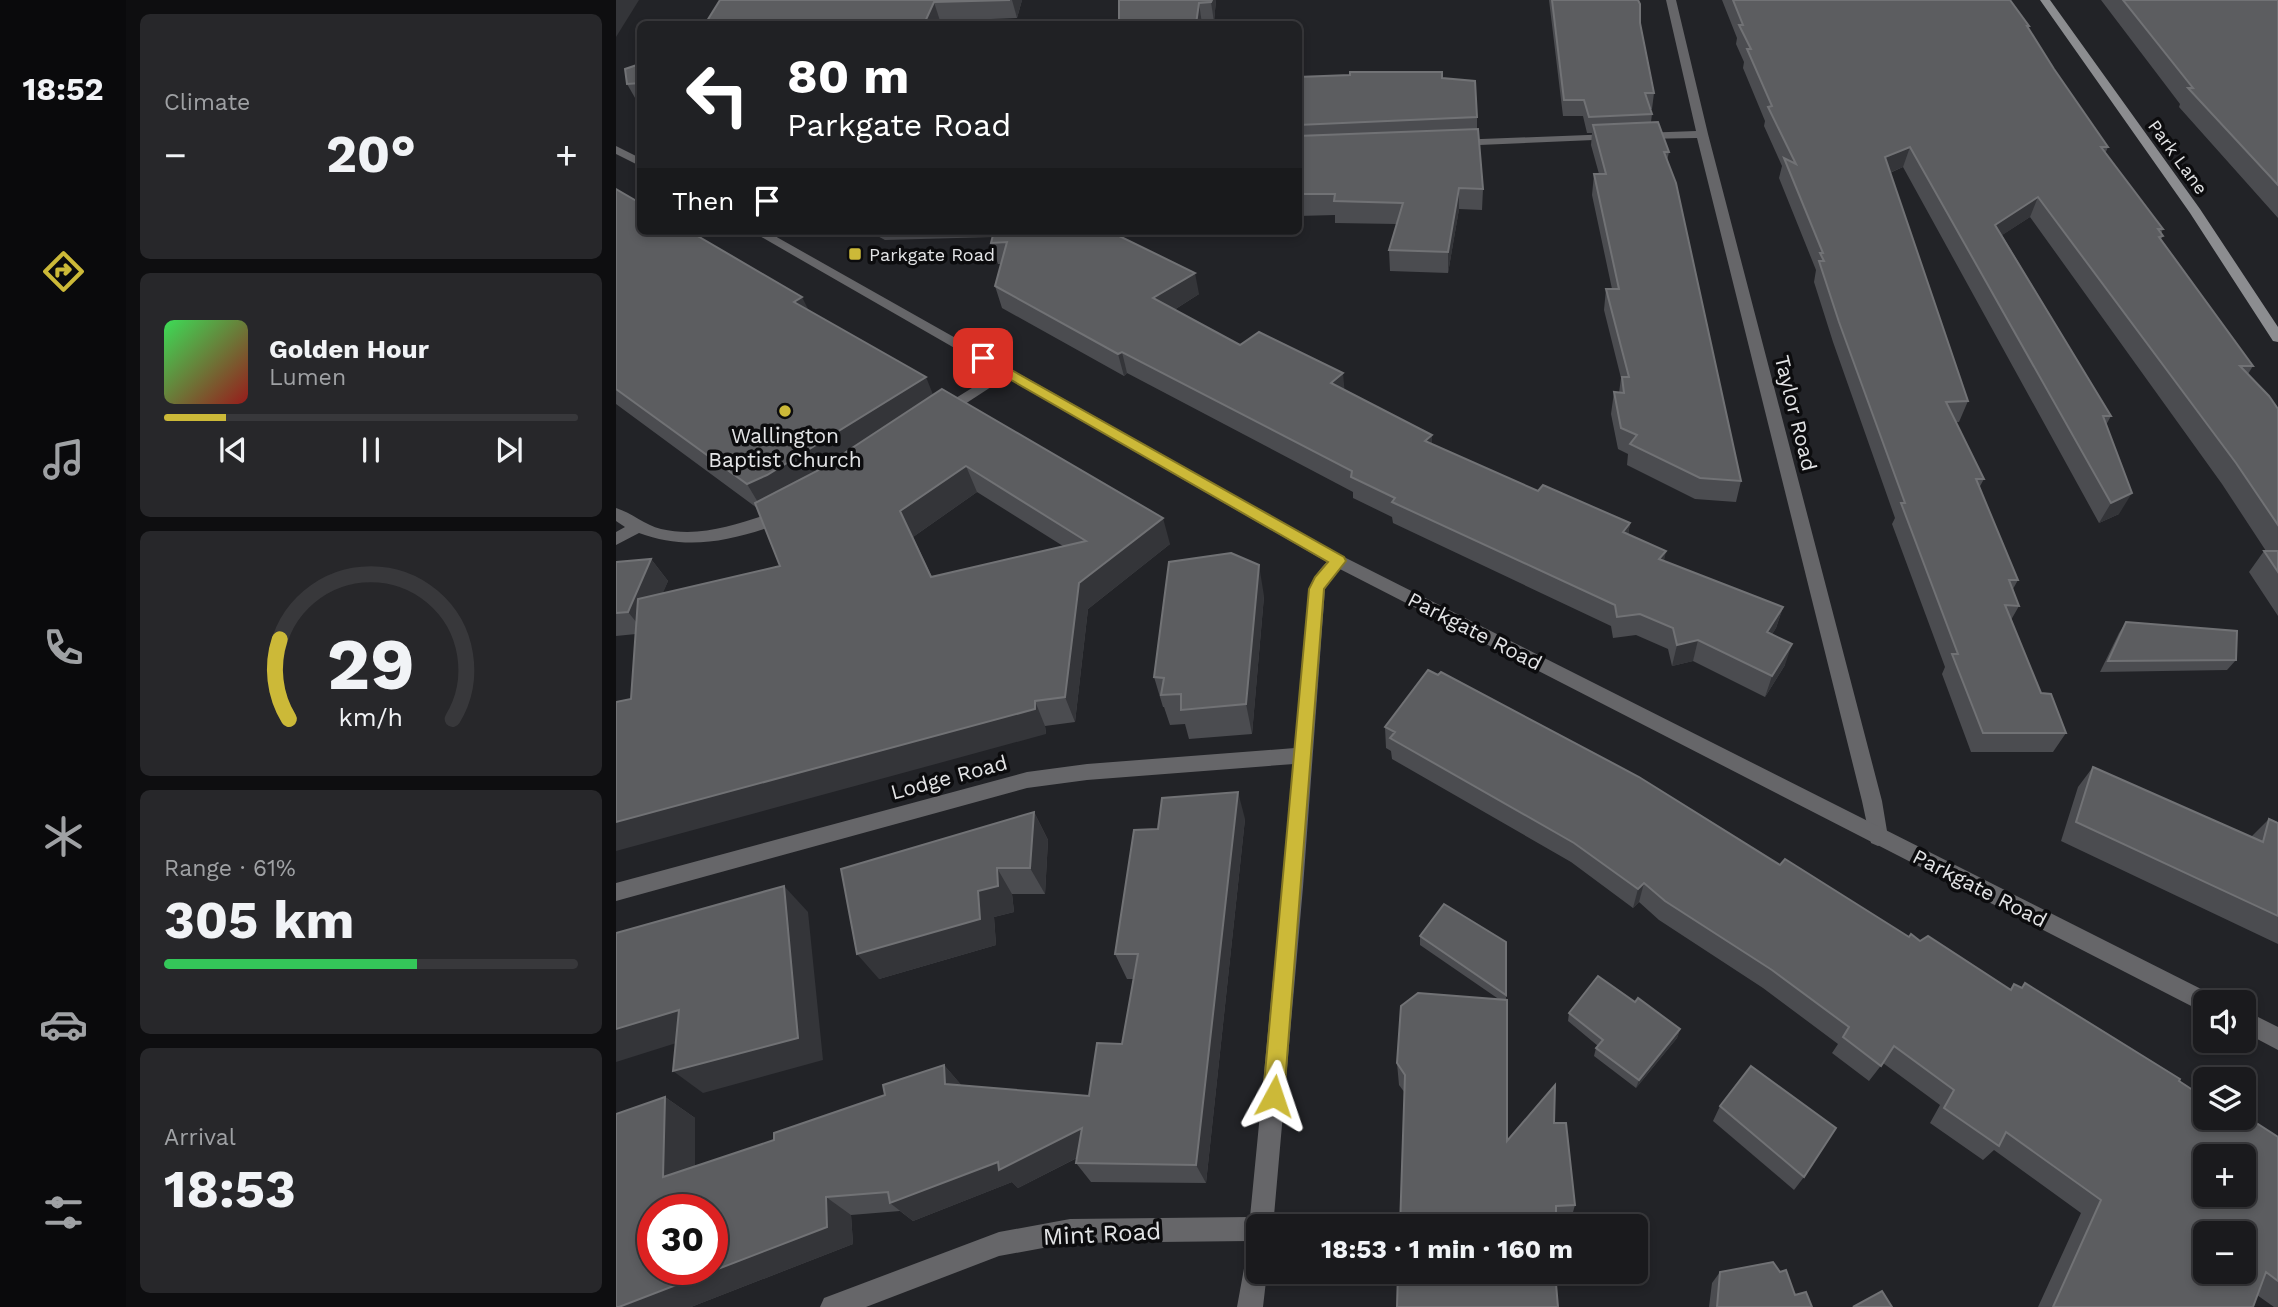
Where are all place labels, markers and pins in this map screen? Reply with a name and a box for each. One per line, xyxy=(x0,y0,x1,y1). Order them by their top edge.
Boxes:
place label: Parkgate Road xyxy=(869,244,995,265)
marker: Parkgate Road xyxy=(847,246,863,262)
pin xyxy=(953,328,1013,388)
marker: Wallington Baptist Church xyxy=(777,403,793,419)
place label: Wallington Baptist Church xyxy=(708,423,862,472)

